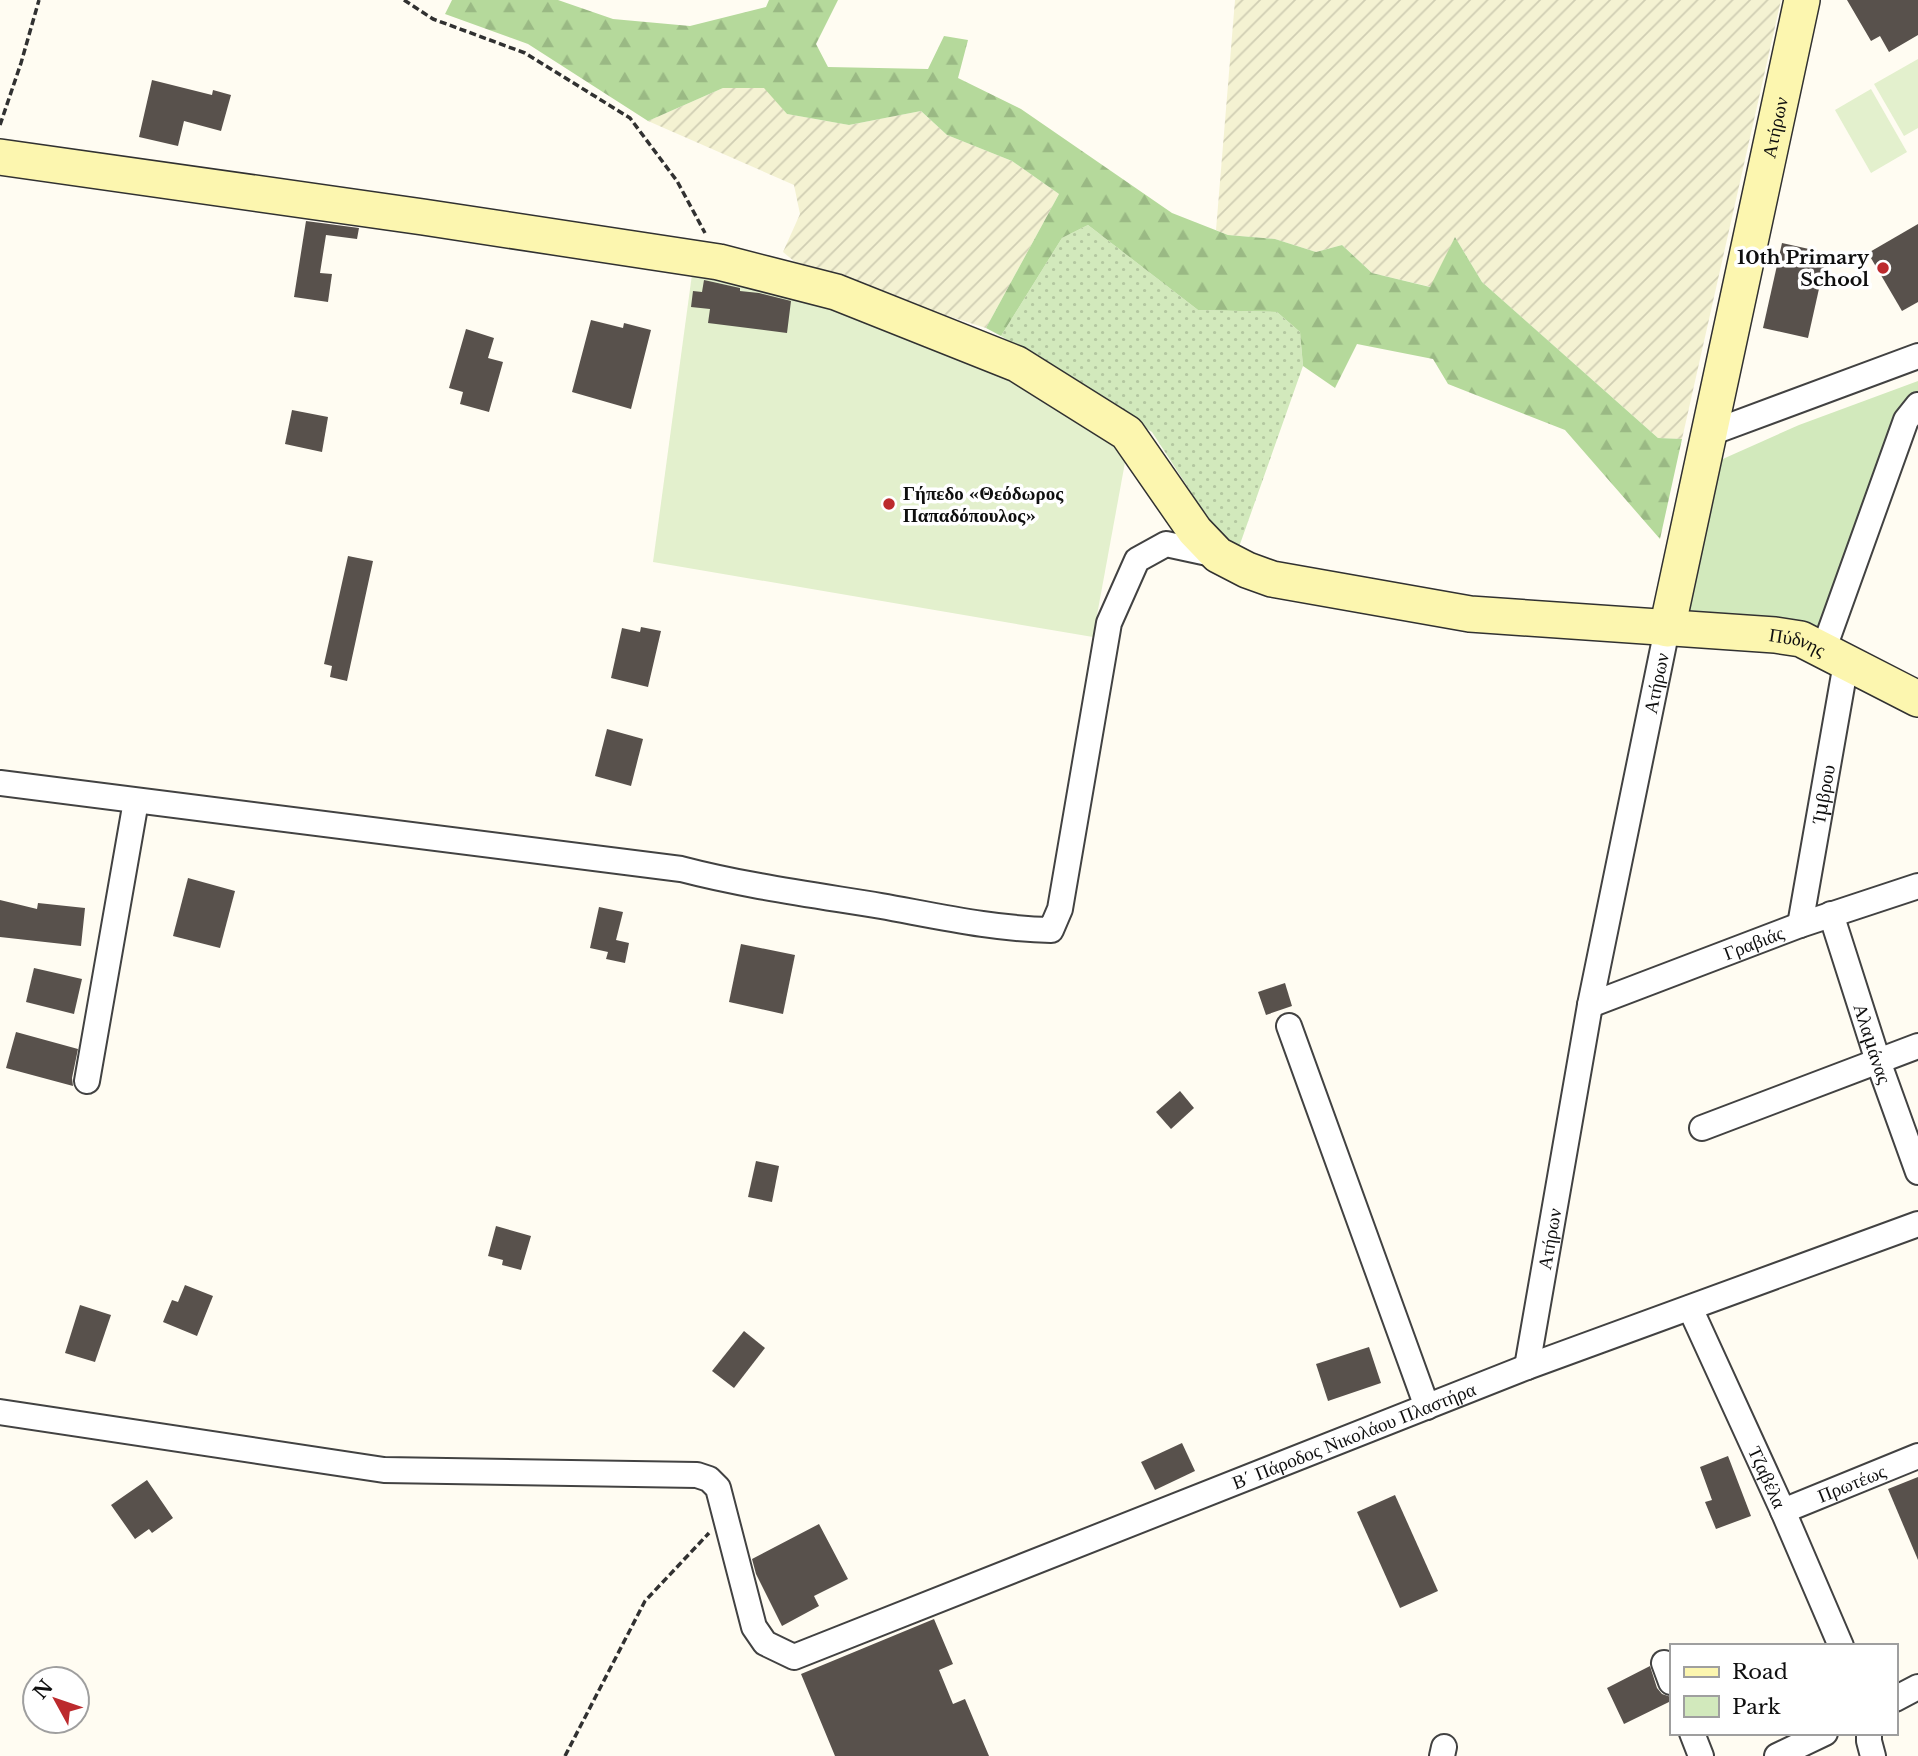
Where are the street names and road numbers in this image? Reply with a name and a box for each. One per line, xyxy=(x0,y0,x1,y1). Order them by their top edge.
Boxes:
street label: Ατήρων xyxy=(1757,94,1793,160)
street label: Πύδνης xyxy=(1768,623,1830,662)
street label: Ατήρων xyxy=(1639,650,1674,716)
street label: Ίμβρου xyxy=(1807,763,1840,826)
street label: Γραβιάς xyxy=(1720,921,1788,965)
street label: Αλαμάνας xyxy=(1848,1001,1896,1087)
street label: Ατήρων xyxy=(1533,1206,1566,1271)
street label: Β΄ Πάροδος Νικολάου Πλαστήρα xyxy=(1229,1377,1479,1494)
street label: Τζαβέλα xyxy=(1743,1443,1791,1512)
street label: Πρωτέως xyxy=(1814,1459,1890,1508)

